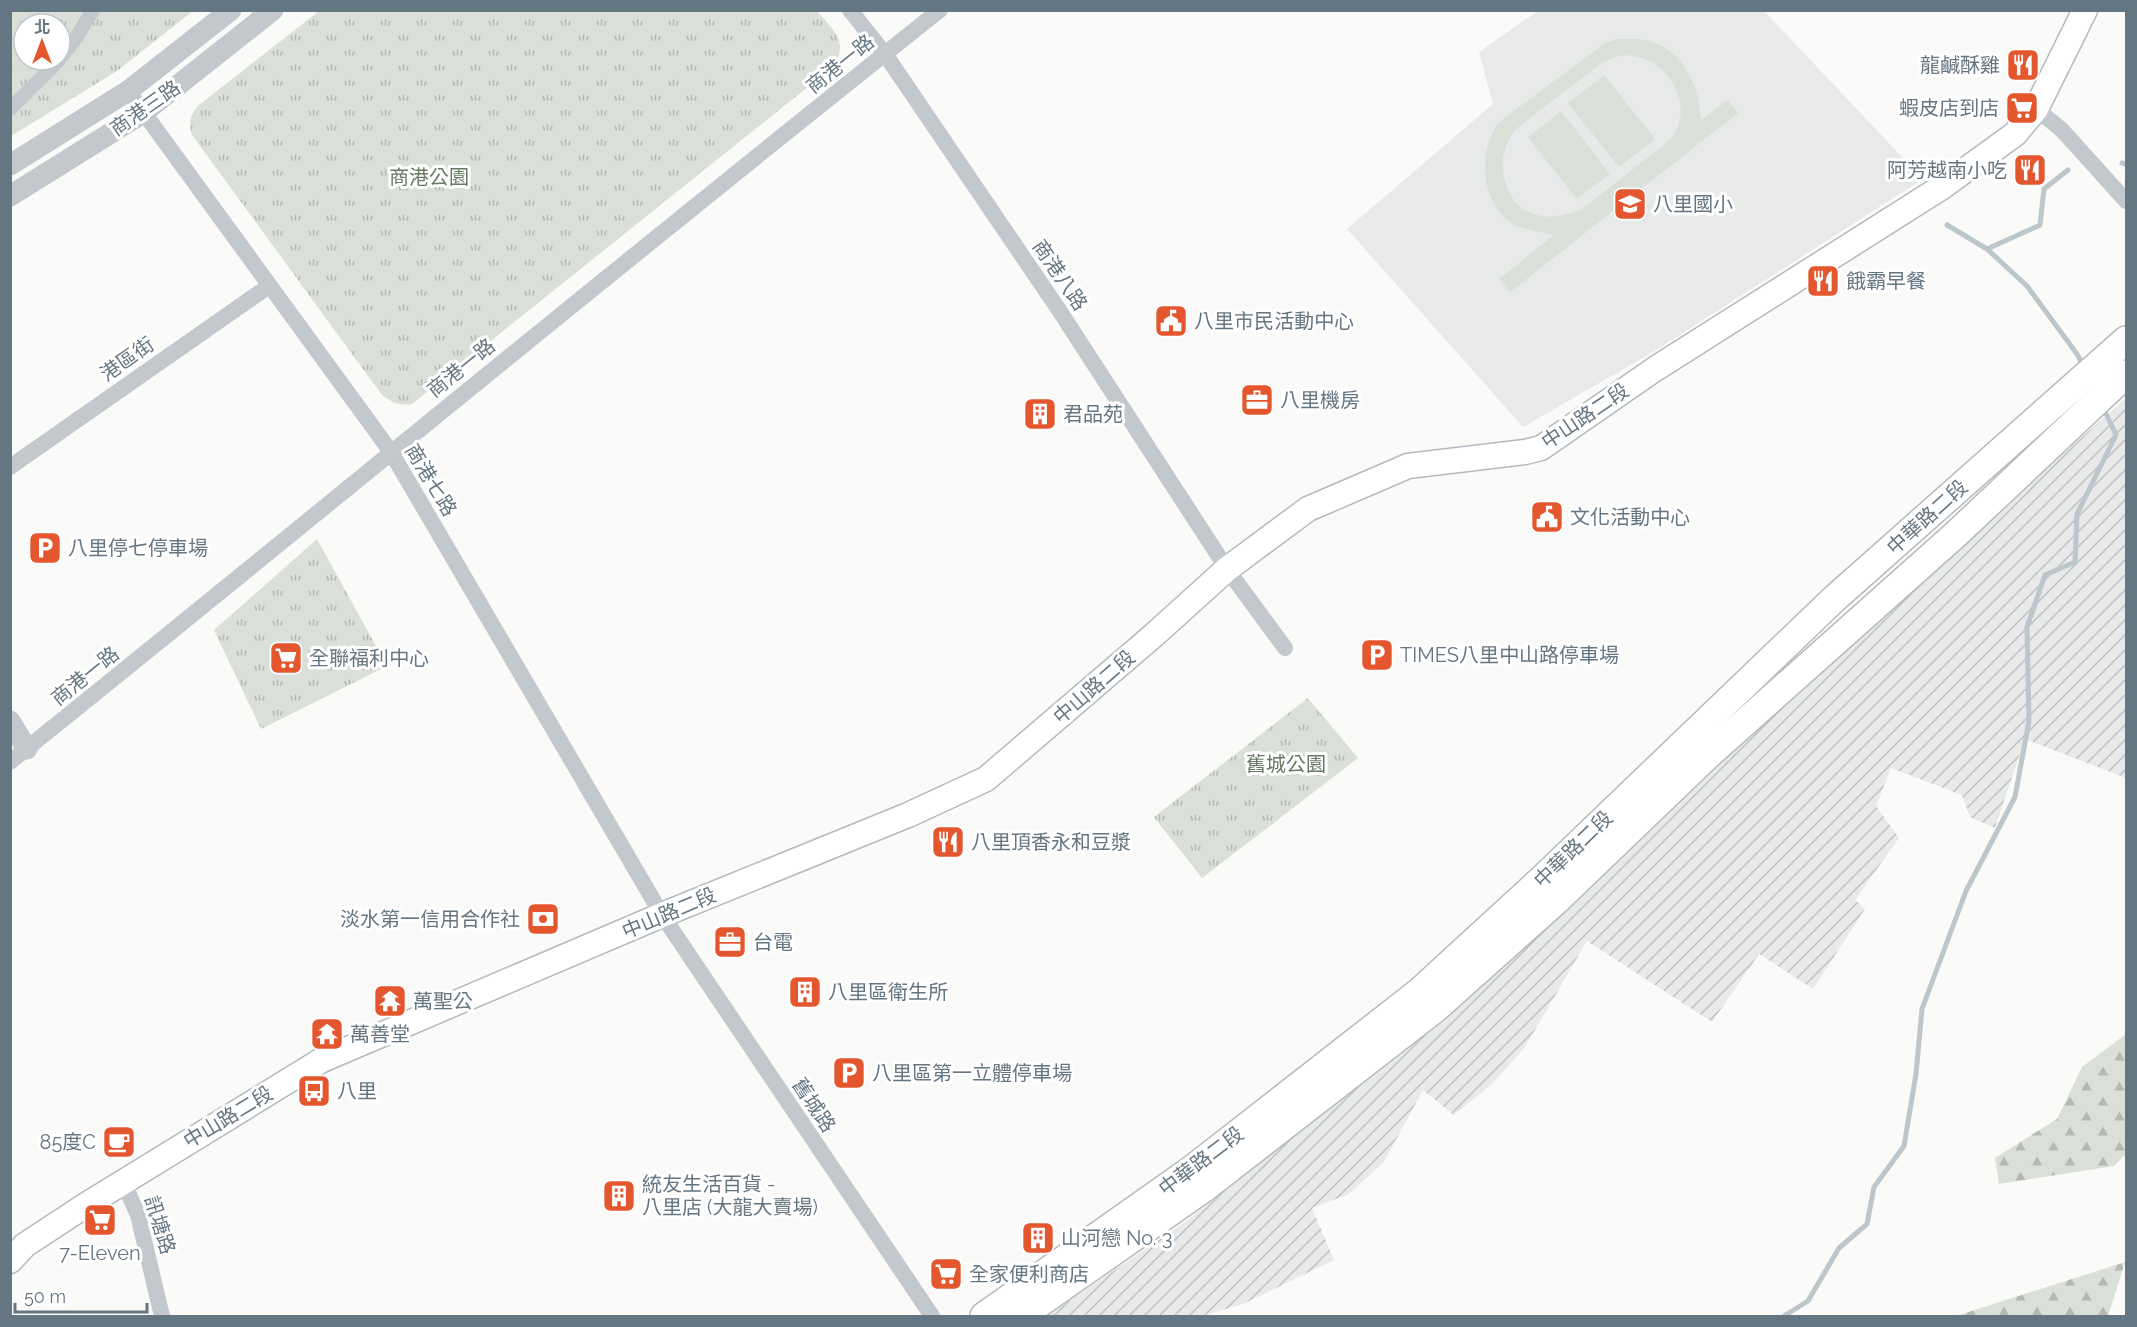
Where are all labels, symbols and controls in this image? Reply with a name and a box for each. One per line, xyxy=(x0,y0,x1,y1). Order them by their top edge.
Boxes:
north arrow xyxy=(12,12,72,72)
text: 北 xyxy=(34,18,50,37)
street label: 商港一路 xyxy=(801,30,879,98)
restaurant icon: 龍鹹酥雞 xyxy=(2005,47,2041,83)
place label: 龍鹹酥雞 xyxy=(1920,53,2000,77)
street label: 商港三路 xyxy=(105,75,185,141)
supermarket icon: 蝦皮店到店 xyxy=(2004,90,2040,126)
place label: 蝦皮店到店 xyxy=(1899,96,1999,120)
restaurant icon: 阿芳越南小吃 xyxy=(2012,152,2048,188)
place label: 阿芳越南小吃 xyxy=(1887,158,2007,182)
park label: 商港公園 xyxy=(389,165,469,189)
school or university icon: 八里國小 xyxy=(1612,186,1648,222)
place label: 八里國小 xyxy=(1653,192,1733,216)
street label: 商港八路 xyxy=(1028,235,1092,315)
restaurant icon: 餓霸早餐 xyxy=(1805,263,1841,299)
place label: 餓霸早餐 xyxy=(1846,269,1926,293)
public building icon: 八里市民活動中心 xyxy=(1153,303,1189,339)
place label: 八里市民活動中心 xyxy=(1194,309,1354,333)
street label: 港區街 xyxy=(96,332,158,386)
street label: 商港一路 xyxy=(422,334,500,402)
street label: 中山路二段 xyxy=(1537,378,1633,454)
office icon: 八里機房 xyxy=(1239,382,1275,418)
place label: 八里機房 xyxy=(1280,388,1360,412)
building icon: 君品苑 xyxy=(1022,396,1058,432)
place label: 君品苑 xyxy=(1063,402,1123,426)
street label: 商港七路 xyxy=(400,440,462,520)
street label: 中華路二段 xyxy=(1882,475,1972,559)
public building icon: 文化活動中心 xyxy=(1529,499,1565,535)
place label: 文化活動中心 xyxy=(1570,505,1690,529)
parking icon: 八里停七停車場 xyxy=(27,530,63,566)
place label: 八里停七停車場 xyxy=(68,536,208,560)
parking icon: TIMES八里中山路停車場 xyxy=(1359,637,1395,673)
supermarket icon: 全聯福利中心 xyxy=(268,640,304,676)
street label: 商港一路 xyxy=(46,642,124,710)
place label: TIMES八里中山路停車場 xyxy=(1400,643,1619,667)
street label: 中山路二段 xyxy=(1048,645,1140,729)
place label: 全聯福利中心 xyxy=(309,646,429,670)
park label: 舊城公園 xyxy=(1246,752,1326,776)
street label: 中華路二段 xyxy=(1529,806,1617,892)
restaurant icon: 八里頂香永和豆漿 xyxy=(930,824,966,860)
place label: 八里頂香永和豆漿 xyxy=(971,830,1131,854)
street label: 中山路二段 xyxy=(618,882,720,944)
bank icon: 淡水第一信用合作社 xyxy=(525,901,561,937)
place label: 淡水第一信用合作社 xyxy=(340,907,520,931)
office icon: 台電 xyxy=(712,924,748,960)
place label: 台電 xyxy=(753,930,793,954)
building icon: 八里區衛生所 xyxy=(787,974,823,1010)
place label: 八里區衛生所 xyxy=(828,980,948,1004)
temple icon: 萬聖公 xyxy=(372,983,408,1019)
place label: 萬聖公 xyxy=(413,989,473,1013)
temple icon: 萬善堂 xyxy=(309,1016,345,1052)
place label: 萬善堂 xyxy=(350,1022,410,1046)
parking icon: 八里區第一立體停車場 xyxy=(831,1055,867,1091)
place label: 八里區第一立體停車場 xyxy=(872,1061,1072,1085)
bus stop icon: 八里 xyxy=(296,1073,332,1109)
street label: 舊城路 xyxy=(787,1073,841,1137)
place label: 八里 xyxy=(337,1079,377,1103)
street label: 中山路二段 xyxy=(179,1081,277,1153)
street label: 中華路二段 xyxy=(1154,1121,1248,1201)
cafe icon: 85度C xyxy=(101,1124,137,1160)
place label: 85度C xyxy=(40,1130,96,1154)
place label: 統友生活百貨 - 八里店 (大龍大賣場) xyxy=(642,1172,818,1219)
building icon: 統友生活百貨 - 八里店 (大龍大賣場) xyxy=(601,1178,637,1214)
street label: 訊塘路 xyxy=(140,1193,180,1257)
supermarket icon: 7-Eleven xyxy=(82,1202,118,1238)
building icon: 山河戀 No. 3 xyxy=(1020,1220,1056,1256)
place label: 山河戀 No. 3 xyxy=(1061,1226,1172,1250)
place label: 7-Eleven xyxy=(59,1241,141,1265)
supermarket icon: 全家便利商店 xyxy=(928,1256,964,1292)
place label: 全家便利商店 xyxy=(969,1262,1089,1286)
scale bar xyxy=(15,1276,147,1314)
text: 50 m xyxy=(24,1286,66,1307)

